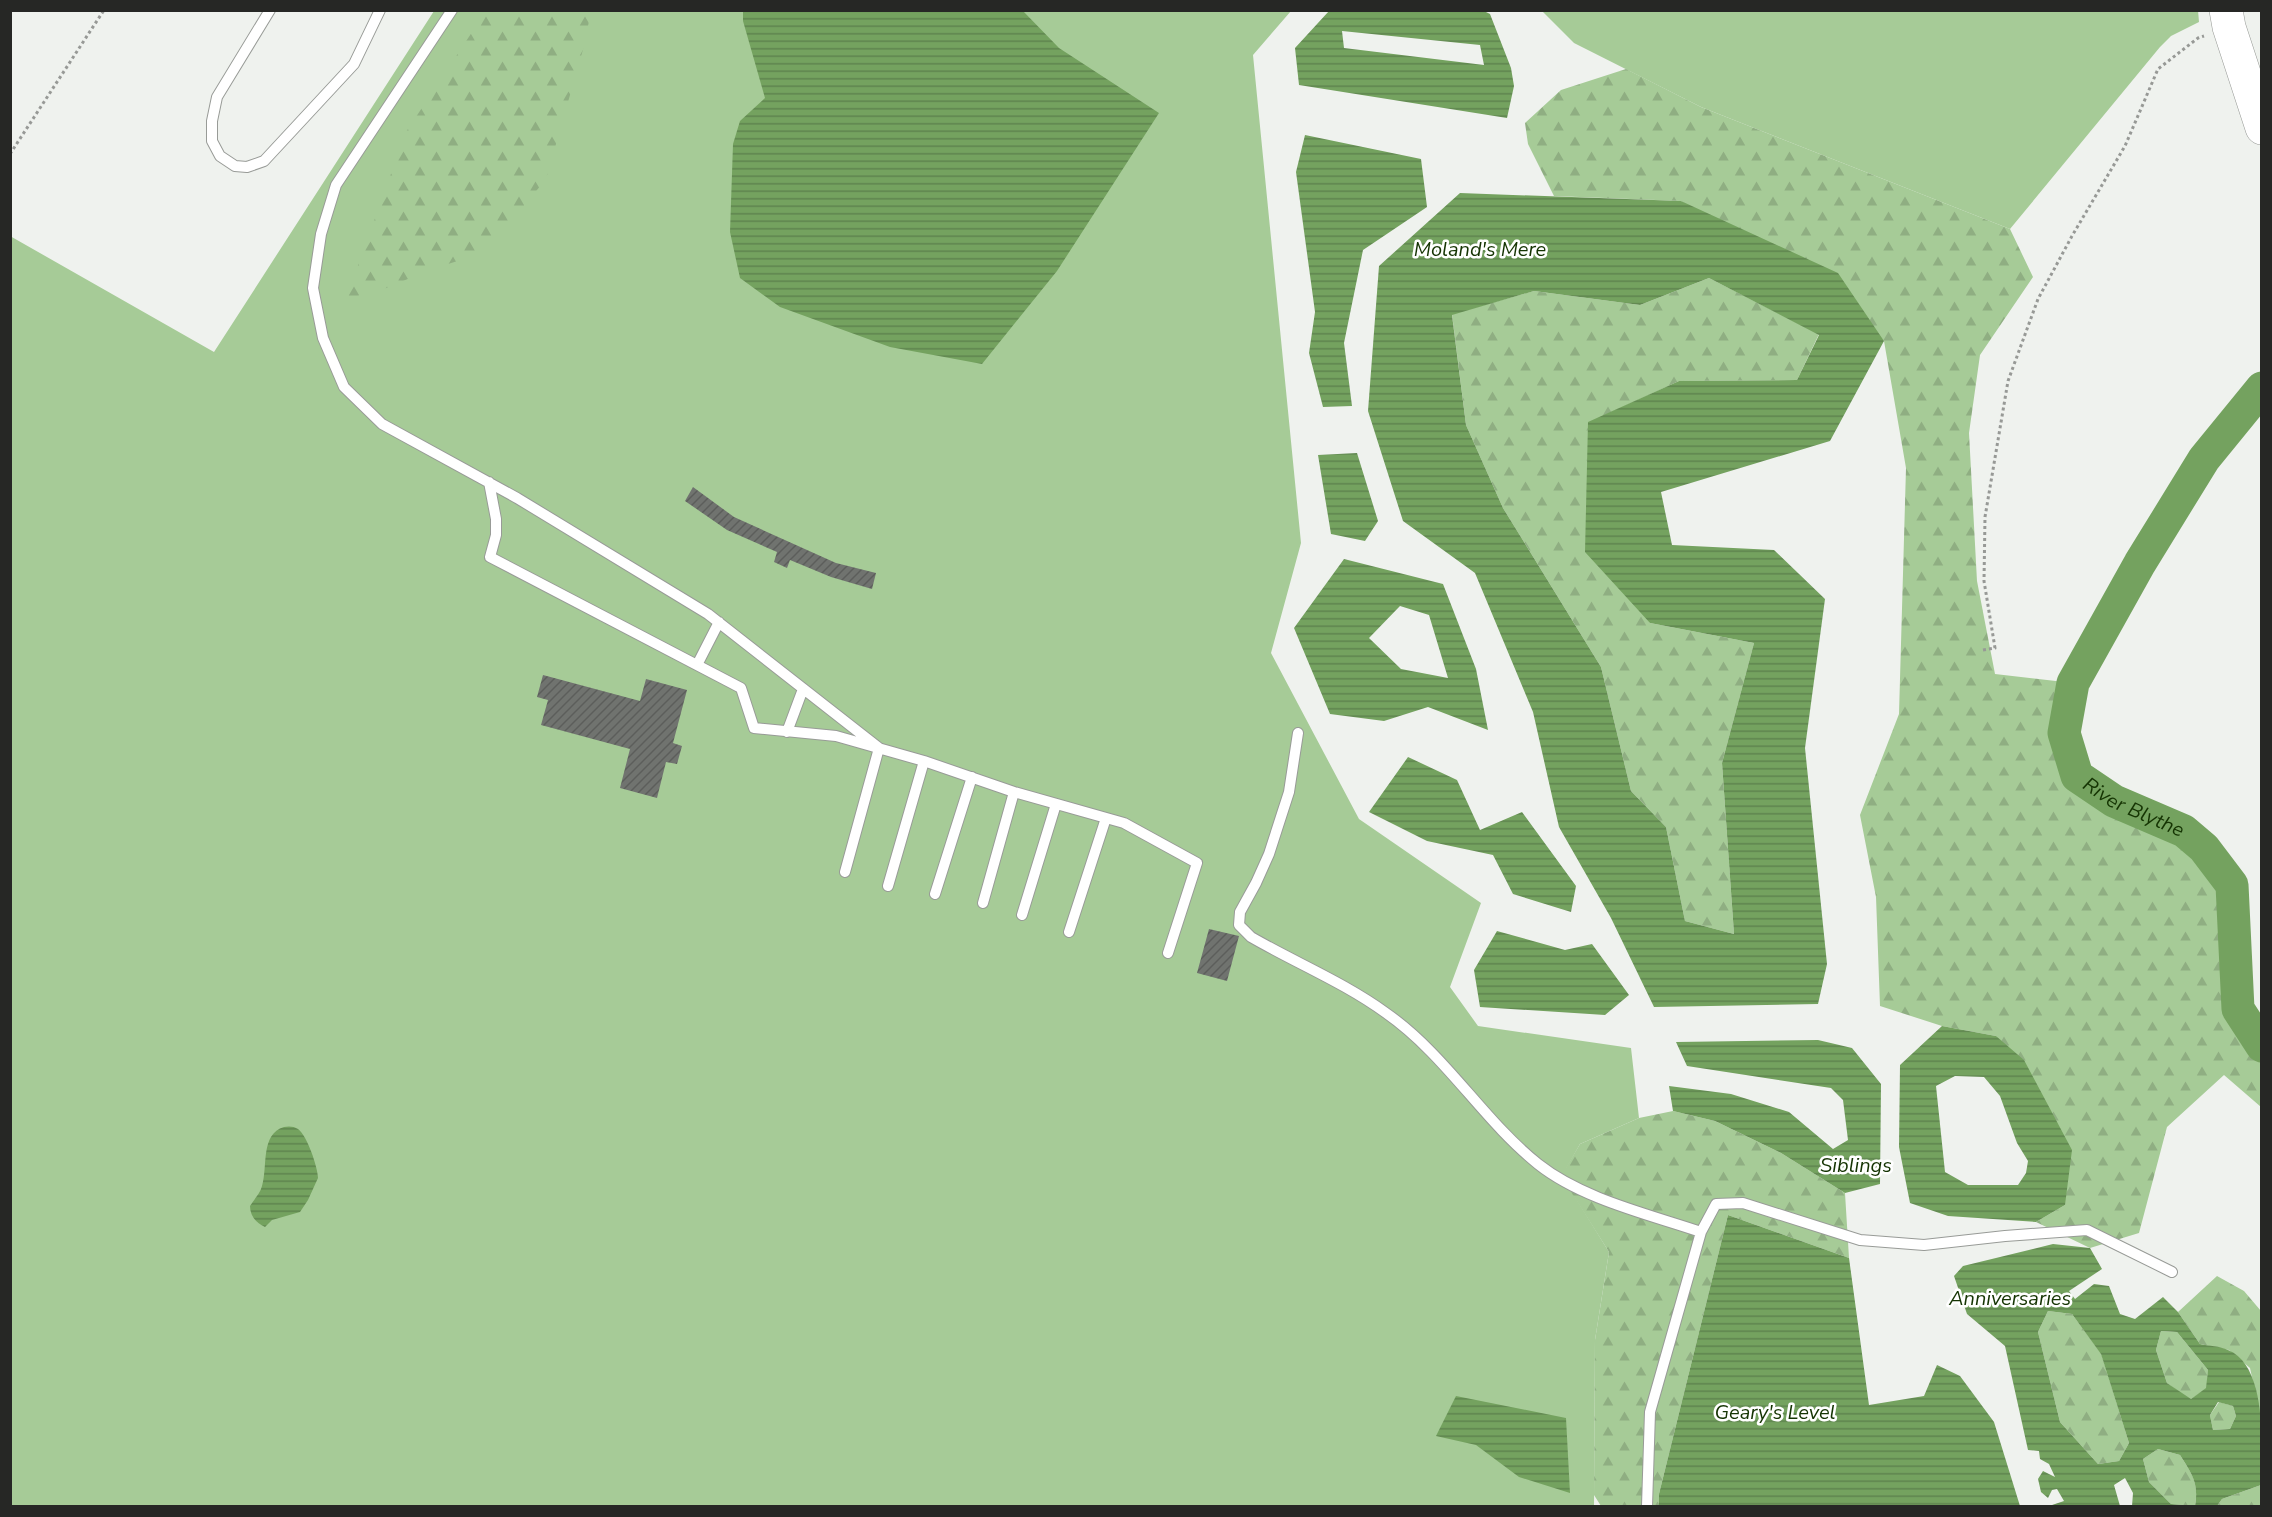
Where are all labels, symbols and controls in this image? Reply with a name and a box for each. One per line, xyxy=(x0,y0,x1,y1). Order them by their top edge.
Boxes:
water label: Moland's Mere xyxy=(1414,236,1547,263)
water label: River Blythe xyxy=(2078,771,2189,844)
water label: Siblings xyxy=(1820,1152,1892,1179)
water label: Anniversaries xyxy=(1948,1285,2071,1312)
water label: Geary's Level xyxy=(1715,1399,1836,1426)

